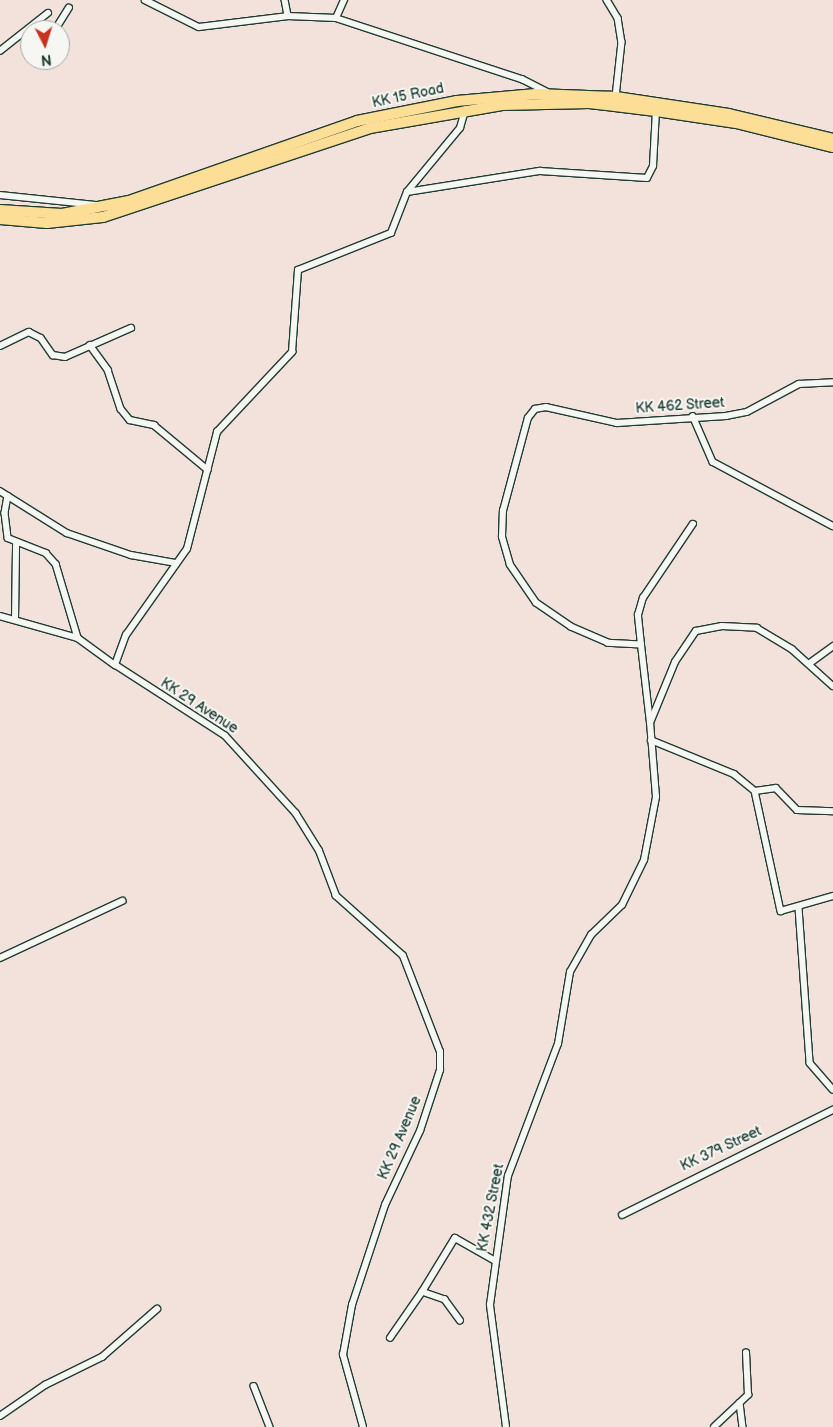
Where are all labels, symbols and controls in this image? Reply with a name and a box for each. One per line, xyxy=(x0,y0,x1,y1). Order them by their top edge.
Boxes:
north arrow xyxy=(20,20,70,70)
text: N xyxy=(40,51,52,68)
street label: KK 15 Road xyxy=(371,80,445,112)
street label: KK 462 Street xyxy=(635,395,725,417)
street label: KK 29 Avenue xyxy=(157,675,241,737)
street label: KK 29 Avenue xyxy=(375,1094,425,1182)
street label: KK 379 Street xyxy=(678,1123,764,1175)
street label: KK 432 Street xyxy=(474,1162,508,1254)

